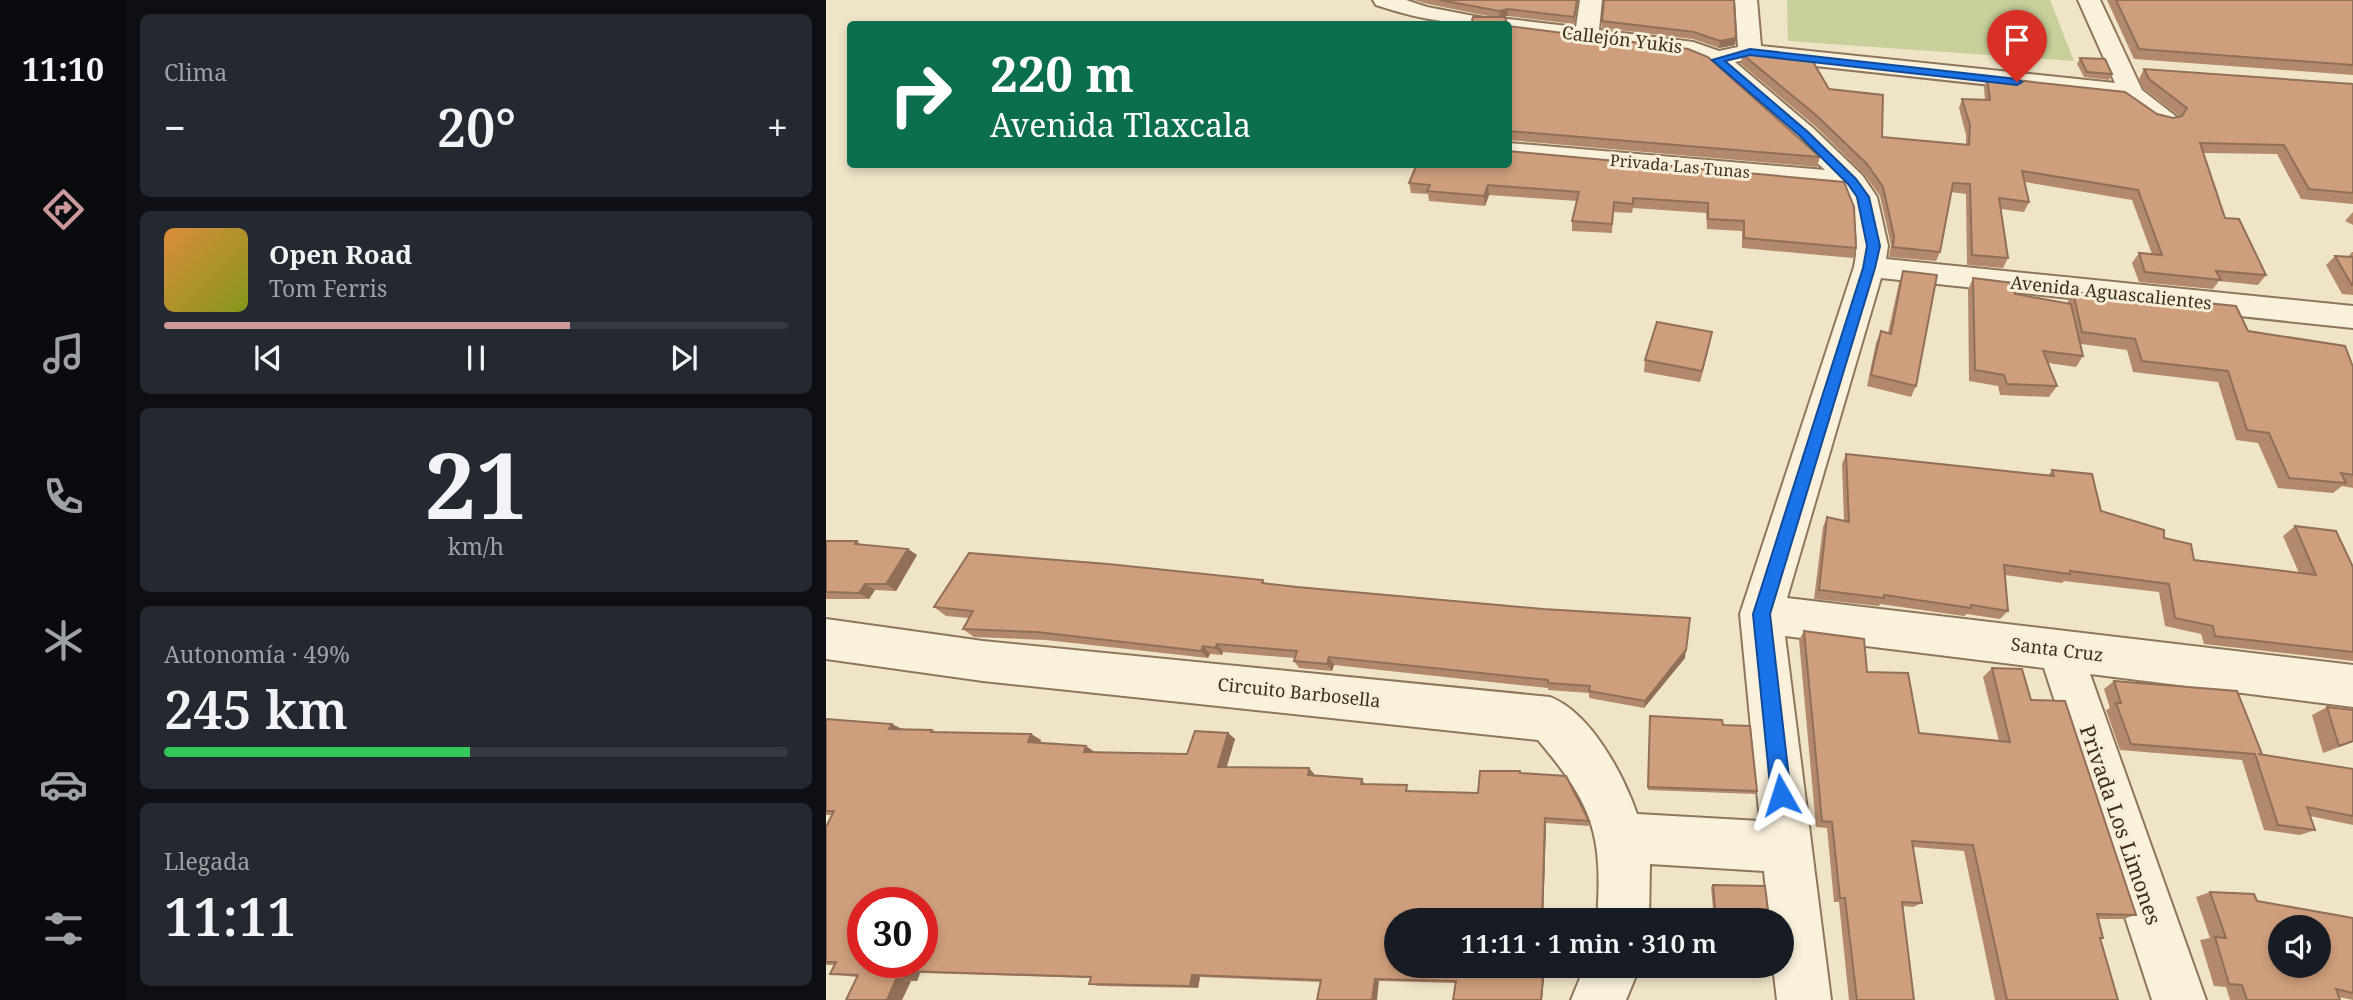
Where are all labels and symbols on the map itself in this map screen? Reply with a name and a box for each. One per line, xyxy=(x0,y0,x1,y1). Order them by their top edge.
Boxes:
pin xyxy=(1987,10,2047,82)
street label: Callejón Yukis xyxy=(1561,20,1684,58)
street label: Privada Las Tunas xyxy=(1609,149,1751,183)
street label: Avenida Aguascalientes xyxy=(2009,270,2213,315)
street label: Santa Cruz xyxy=(2010,631,2105,667)
street label: Circuito Barbosella xyxy=(1216,672,1382,712)
street label: Privada Los Limones xyxy=(2074,721,2168,928)
position arrow xyxy=(1744,758,1818,832)
speed limit sign: 30 xyxy=(847,887,938,978)

